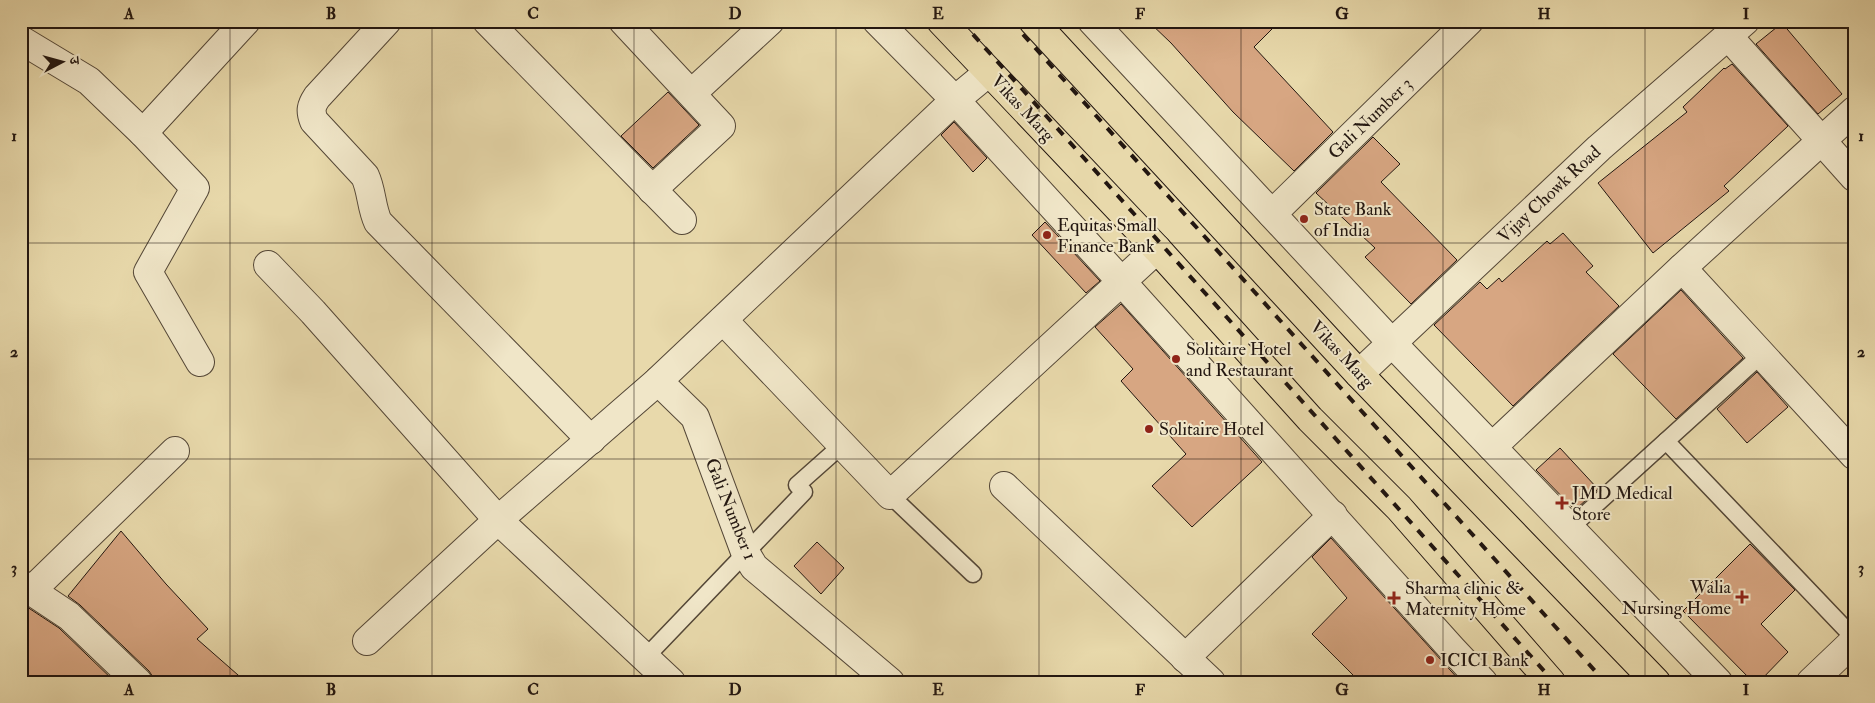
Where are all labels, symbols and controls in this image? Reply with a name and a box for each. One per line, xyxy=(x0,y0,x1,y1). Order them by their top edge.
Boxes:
text: A xyxy=(123,4,135,24)
text: B xyxy=(326,4,336,24)
text: C xyxy=(527,4,539,24)
text: D xyxy=(728,4,742,24)
text: E xyxy=(932,4,944,24)
text: F xyxy=(1135,4,1145,24)
text: G xyxy=(1335,4,1349,24)
text: H xyxy=(1537,4,1551,24)
text: I xyxy=(1743,4,1750,24)
north arrow xyxy=(38,38,88,88)
text: उ xyxy=(66,55,83,66)
street label: Vikas Marg xyxy=(986,70,1060,148)
street label: Gali Number 3 xyxy=(1323,72,1417,164)
text: 1 xyxy=(11,126,17,146)
text: 1 xyxy=(1858,126,1864,146)
street label: Vijay Chowk Road xyxy=(1493,141,1606,248)
place label: State Bank of India xyxy=(1314,198,1392,242)
marker: State Bank of India xyxy=(1298,213,1310,225)
place label: Equitas Small Finance Bank xyxy=(1057,214,1158,258)
marker: Equitas Small Finance Bank xyxy=(1041,229,1053,241)
street label: Vikas Marg xyxy=(1305,316,1379,394)
place label: Solitaire Hotel and Restaurant xyxy=(1186,338,1294,382)
text: 2 xyxy=(10,342,18,362)
text: 2 xyxy=(1857,342,1865,362)
marker: Solitaire Hotel and Restaurant xyxy=(1170,353,1182,365)
place label: Solitaire Hotel xyxy=(1159,418,1264,441)
marker: Solitaire Hotel xyxy=(1143,423,1155,435)
street label: Gali Number 1 xyxy=(700,455,761,564)
place label: JMD Medical Store xyxy=(1571,482,1673,526)
marker: JMD Medical Store xyxy=(1556,497,1568,509)
text: 3 xyxy=(11,558,17,578)
text: 3 xyxy=(1858,558,1864,578)
place label: Walia Nursing Home xyxy=(1622,576,1732,620)
place label: Sharma clinic & Maternity Home xyxy=(1405,577,1526,621)
marker: Walia Nursing Home xyxy=(1735,590,1749,604)
marker: Sharma clinic & Maternity Home xyxy=(1387,591,1401,605)
place label: ICICI Bank xyxy=(1440,649,1529,672)
marker: ICICI Bank xyxy=(1424,654,1436,666)
text: A xyxy=(123,680,135,700)
text: B xyxy=(326,680,336,700)
text: C xyxy=(527,680,539,700)
text: D xyxy=(728,680,742,700)
text: E xyxy=(932,680,944,700)
text: F xyxy=(1135,680,1145,700)
text: G xyxy=(1335,680,1349,700)
text: H xyxy=(1537,680,1551,700)
text: I xyxy=(1743,680,1750,700)

